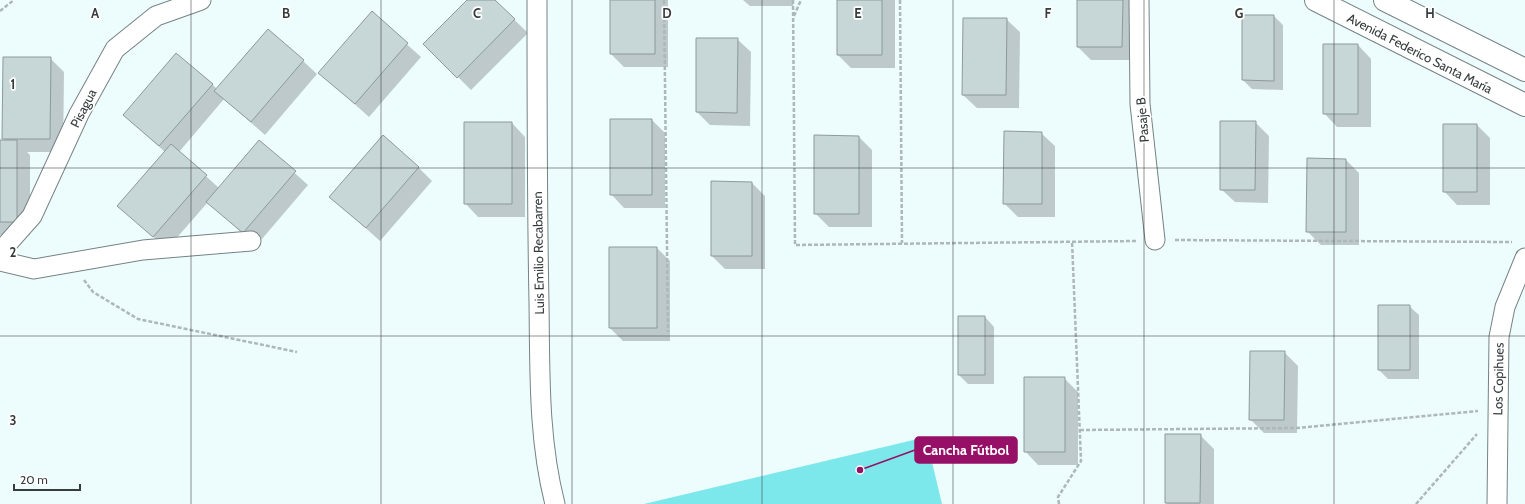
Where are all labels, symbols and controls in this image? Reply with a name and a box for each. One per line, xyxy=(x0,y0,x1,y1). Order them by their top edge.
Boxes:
text: A xyxy=(91,5,100,21)
text: B xyxy=(282,5,290,21)
text: C xyxy=(473,5,481,21)
text: D xyxy=(662,5,672,21)
text: E xyxy=(854,5,862,21)
text: F xyxy=(1045,5,1052,21)
text: G xyxy=(1235,5,1244,21)
text: H xyxy=(1425,5,1435,21)
street label: Avenida Federico Santa María xyxy=(1345,9,1496,97)
text: 1 xyxy=(11,76,15,92)
street label: Pisagua xyxy=(67,85,100,130)
street label: Pasaje B xyxy=(1132,96,1153,143)
street label: Luis Emilio Recabarren xyxy=(529,191,547,315)
text: 2 xyxy=(10,244,17,260)
street label: Los Copihues xyxy=(1489,342,1507,415)
text: 3 xyxy=(9,412,17,428)
callout: Cancha Fútbol xyxy=(915,437,1017,463)
text: Cancha Fútbol xyxy=(923,441,1010,459)
scale bar xyxy=(14,466,80,492)
text: 20 m xyxy=(20,472,48,487)

